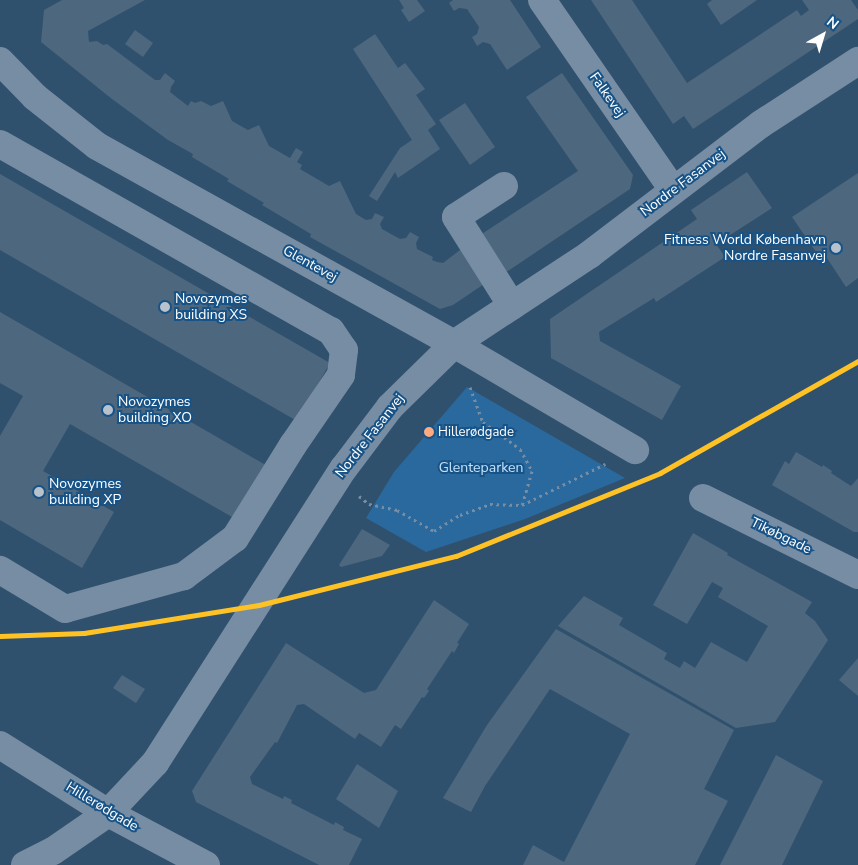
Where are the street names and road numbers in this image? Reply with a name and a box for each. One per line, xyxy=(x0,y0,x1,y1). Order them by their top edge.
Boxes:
street label: Falkevej xyxy=(585,69,629,121)
street label: Nordre Fasanvej xyxy=(637,146,729,220)
street label: Glentevej xyxy=(280,242,340,286)
street label: Nordre Fasanvej xyxy=(332,391,408,481)
street label: Tikøbgade xyxy=(748,514,814,558)
street label: Hillerødgade xyxy=(63,779,141,835)

